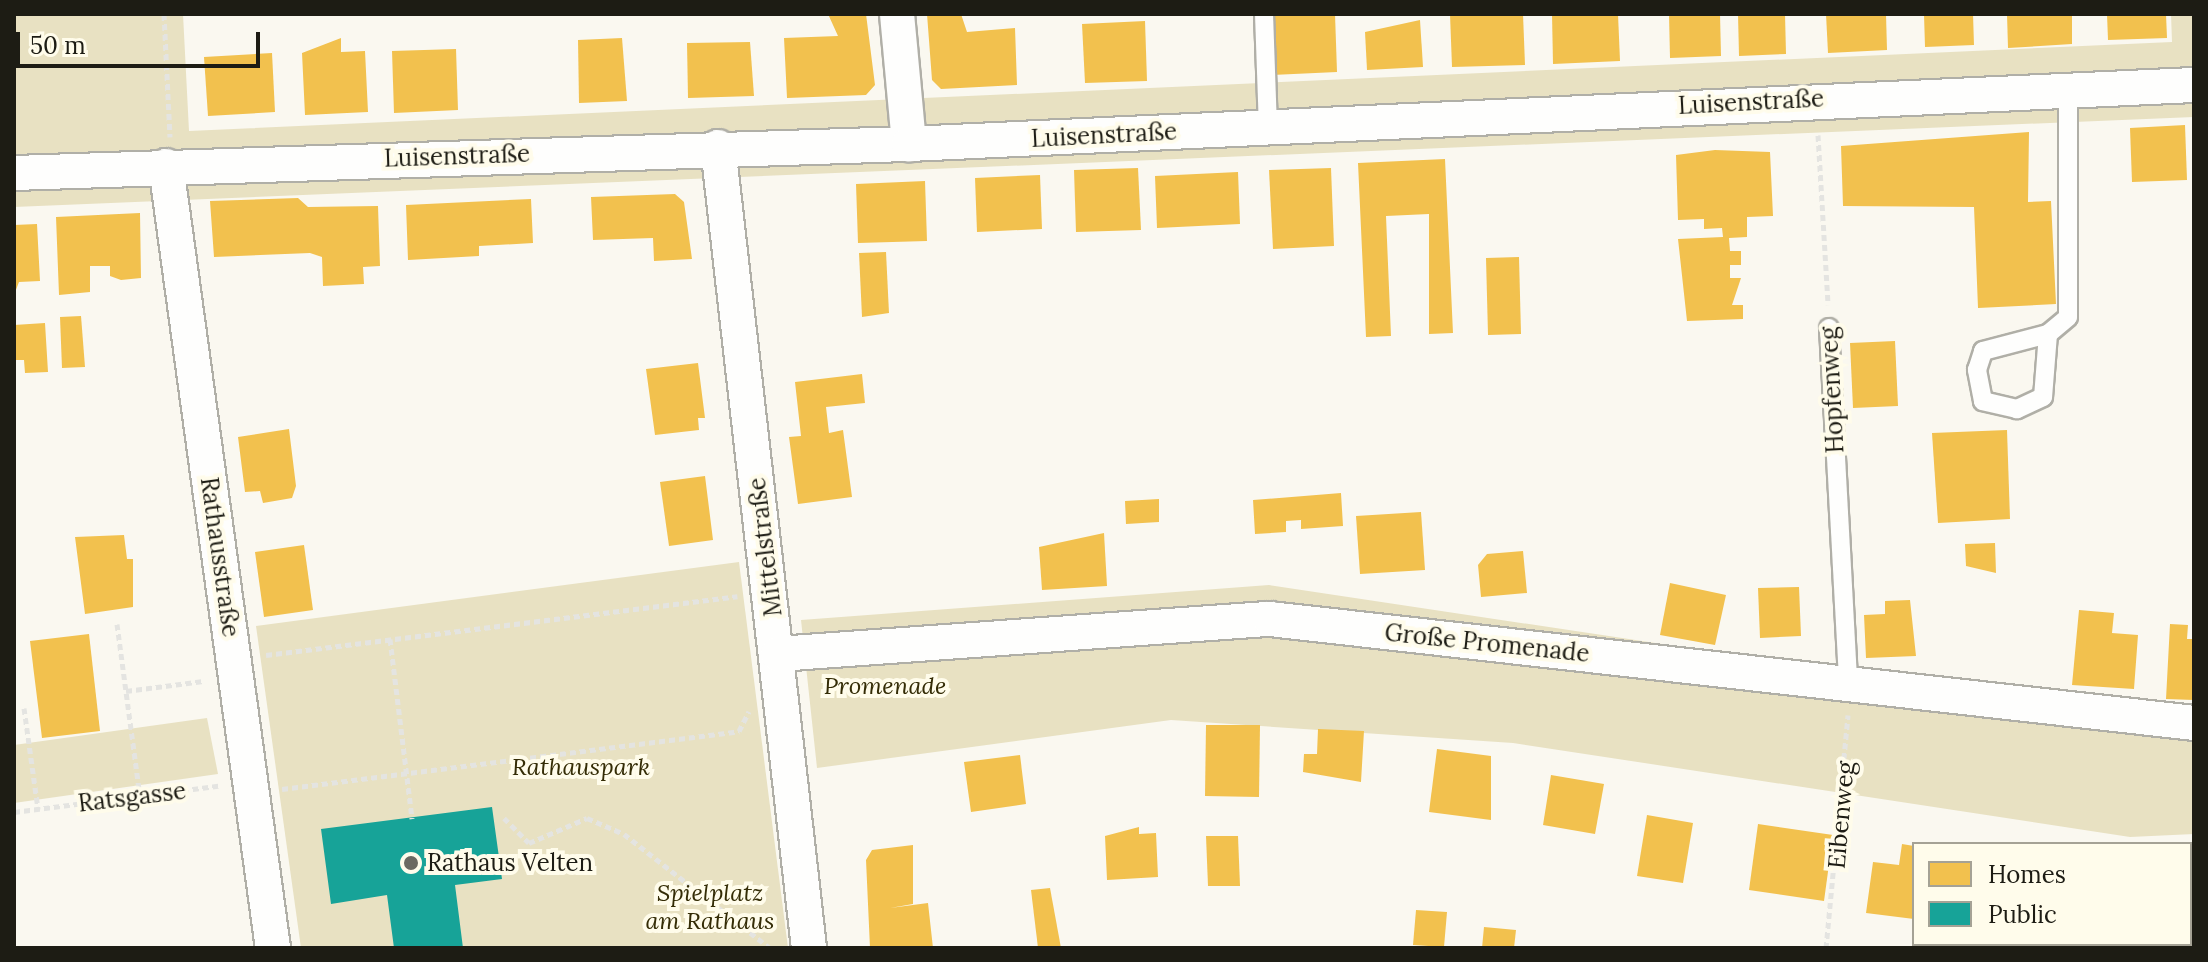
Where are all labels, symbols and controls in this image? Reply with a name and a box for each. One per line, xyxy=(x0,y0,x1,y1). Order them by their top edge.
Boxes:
scale bar xyxy=(20,16,264,66)
text: 50 m xyxy=(30,30,86,61)
street label: Luisenstraße xyxy=(1677,84,1825,120)
street label: Luisenstraße xyxy=(1030,117,1178,153)
street label: Luisenstraße xyxy=(384,139,530,173)
street label: Hopfenweg xyxy=(1814,326,1850,454)
street label: Rathausstraße xyxy=(195,475,245,639)
street label: Mittelstraße xyxy=(742,476,788,618)
street label: Große Promenade xyxy=(1383,618,1591,668)
park label: Promenade xyxy=(824,672,946,700)
park label: Rathauspark xyxy=(512,753,650,781)
street label: Eibenweg xyxy=(1822,760,1860,870)
street label: Ratsgasse xyxy=(76,776,188,818)
legend xyxy=(1912,842,2192,946)
place label: Rathaus Velten xyxy=(427,849,593,877)
marker: Rathaus Velten xyxy=(402,854,420,872)
text: Homes xyxy=(1988,859,2066,890)
park label: Spielplatz am Rathaus xyxy=(646,879,774,935)
text: Public xyxy=(1988,899,2057,930)

